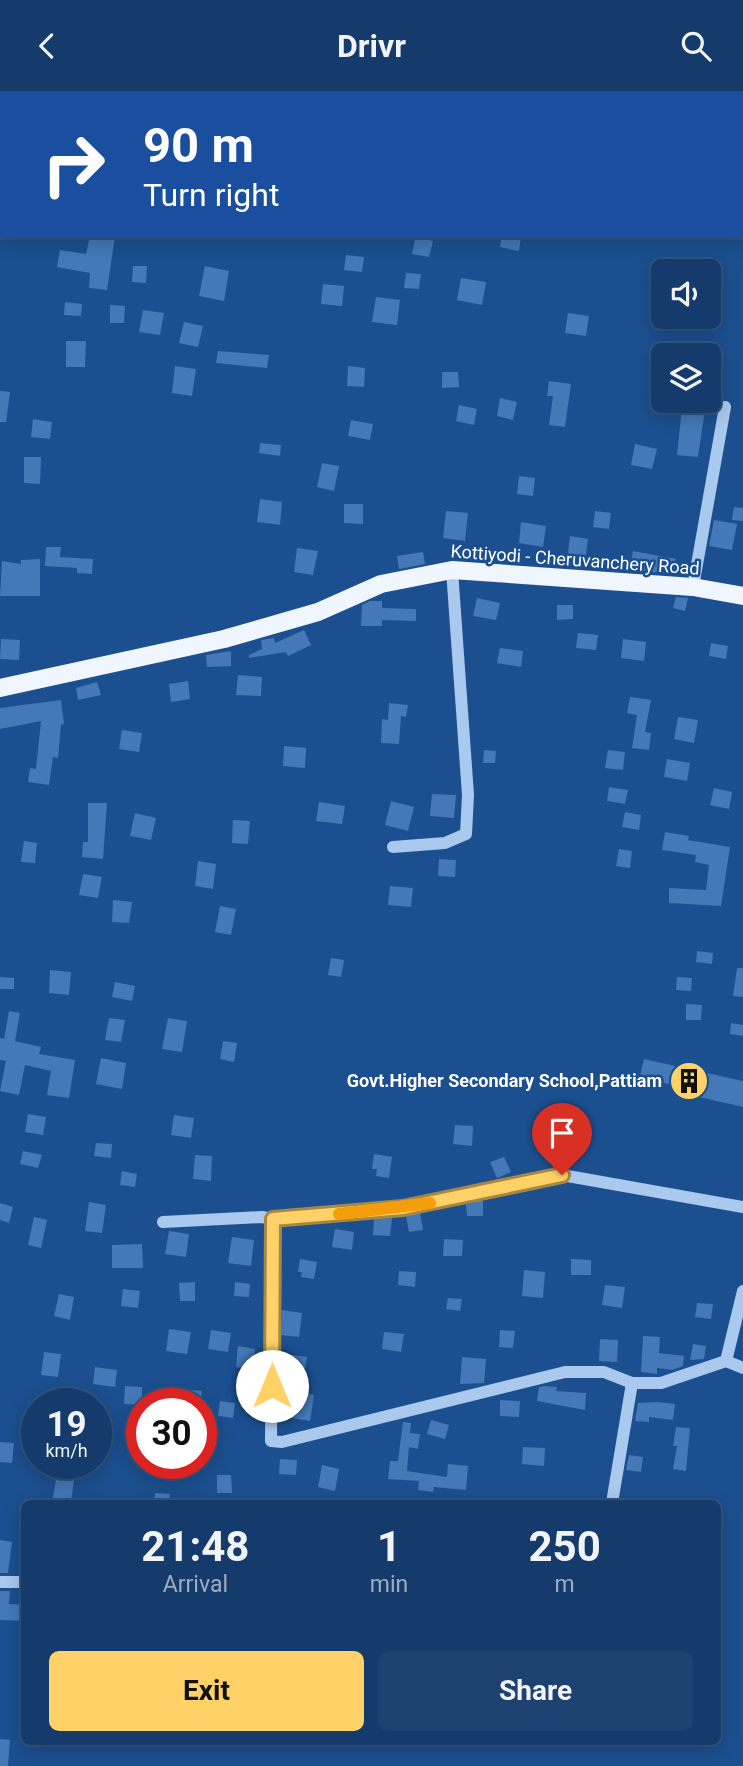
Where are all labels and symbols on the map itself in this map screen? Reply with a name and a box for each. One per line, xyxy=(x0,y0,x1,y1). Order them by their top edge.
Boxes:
street label: Kottiyodi - Cheruvanchery Road xyxy=(450,540,700,579)
building icon: Govt.Higher Secondary School,Pattiam xyxy=(668,1060,710,1102)
place label: Govt.Higher Secondary School,Pattiam xyxy=(347,1070,662,1091)
pin xyxy=(532,1103,592,1175)
position arrow xyxy=(235,1349,309,1423)
speed limit sign: 30 xyxy=(126,1388,217,1479)

